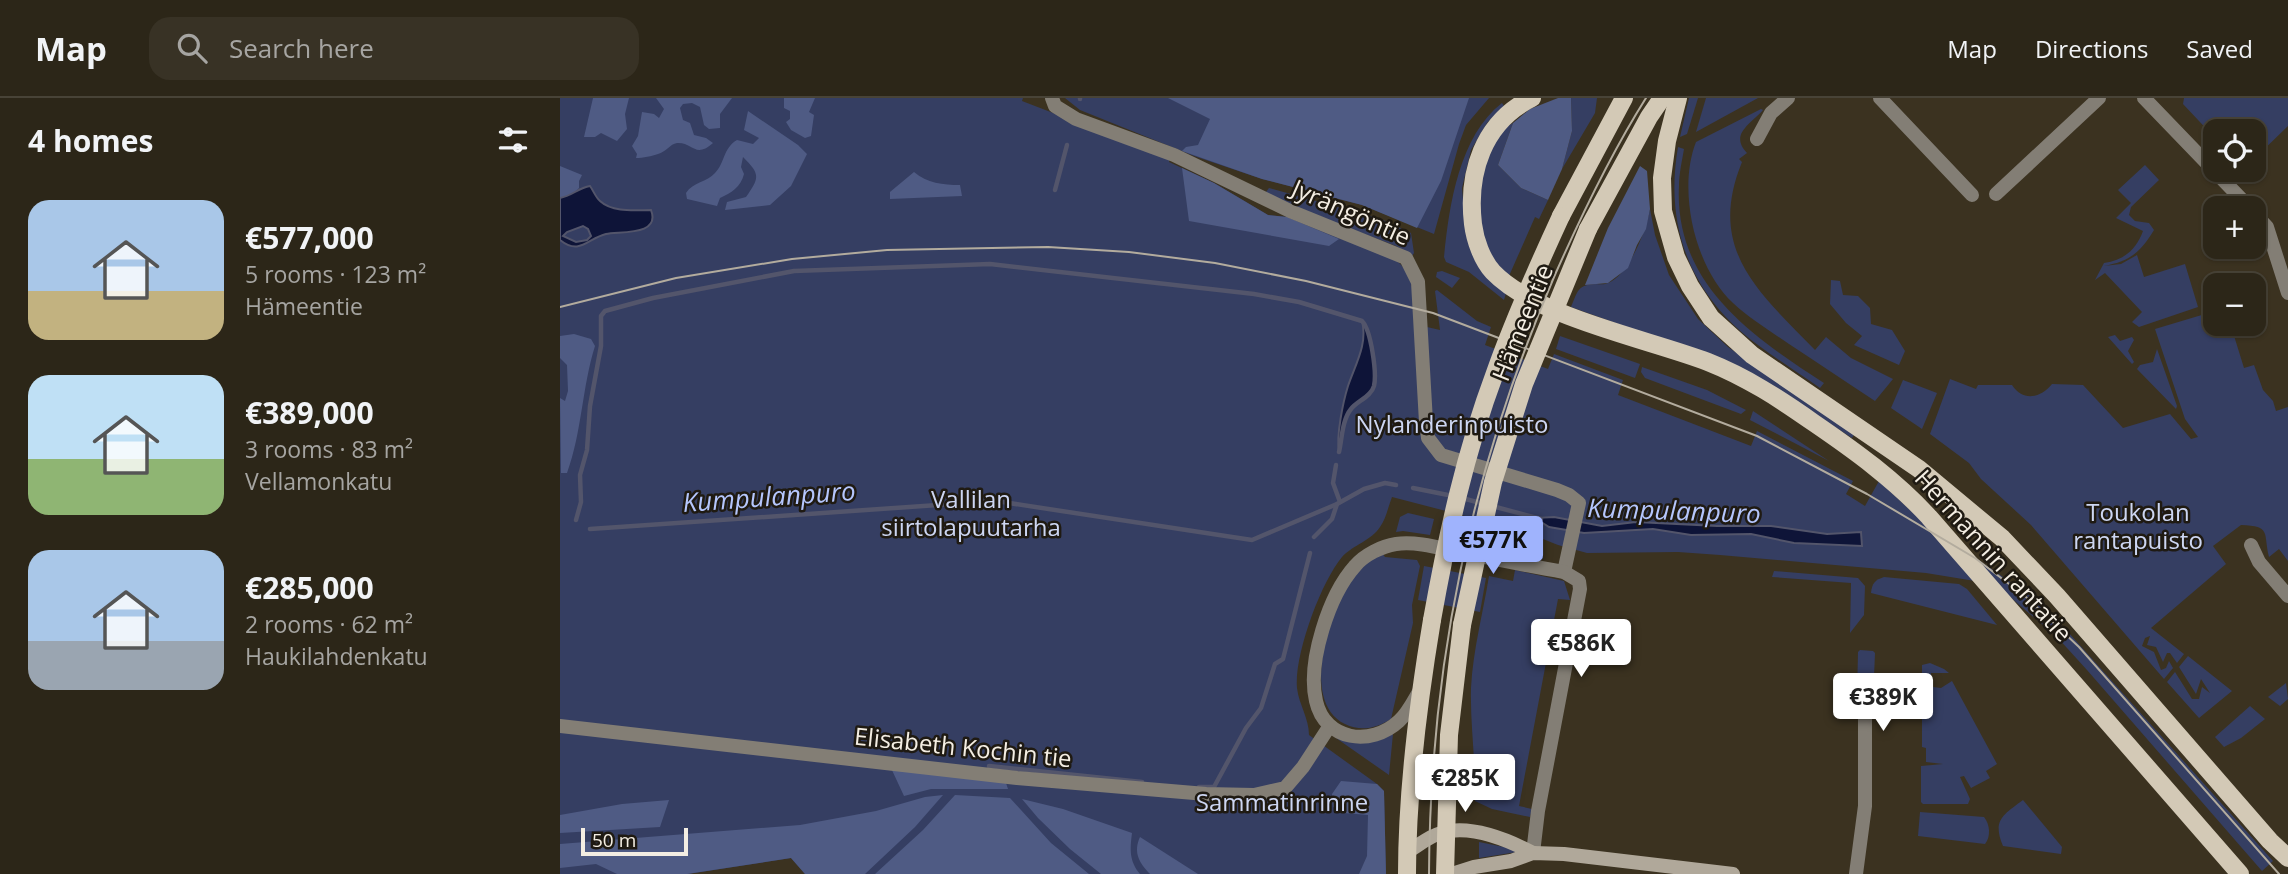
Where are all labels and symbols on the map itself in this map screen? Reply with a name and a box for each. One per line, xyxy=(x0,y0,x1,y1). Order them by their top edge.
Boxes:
street label: Jyrängöntie xyxy=(1285,170,1416,252)
street label: Hämeentie xyxy=(1483,259,1560,386)
park label: Nylanderinpuisto xyxy=(1356,407,1548,440)
street label: Hermannin rantatie xyxy=(1908,462,2080,648)
water label: Kumpulanpuro xyxy=(681,472,857,520)
park label: Vallilan siirtolapuutarha xyxy=(881,482,1061,543)
water label: Kumpulanpuro xyxy=(1587,489,1761,531)
park label: Toukolan rantapuisto xyxy=(2073,495,2203,556)
pin: €577K xyxy=(1444,517,1542,576)
pin: €586K xyxy=(1532,620,1630,679)
pin: €389K xyxy=(1834,674,1932,733)
street label: Elisabeth Kochin tie xyxy=(853,719,1073,774)
pin: €285K xyxy=(1416,754,1514,814)
park label: Sammatinrinne xyxy=(1196,785,1368,818)
scale bar xyxy=(581,825,688,857)

